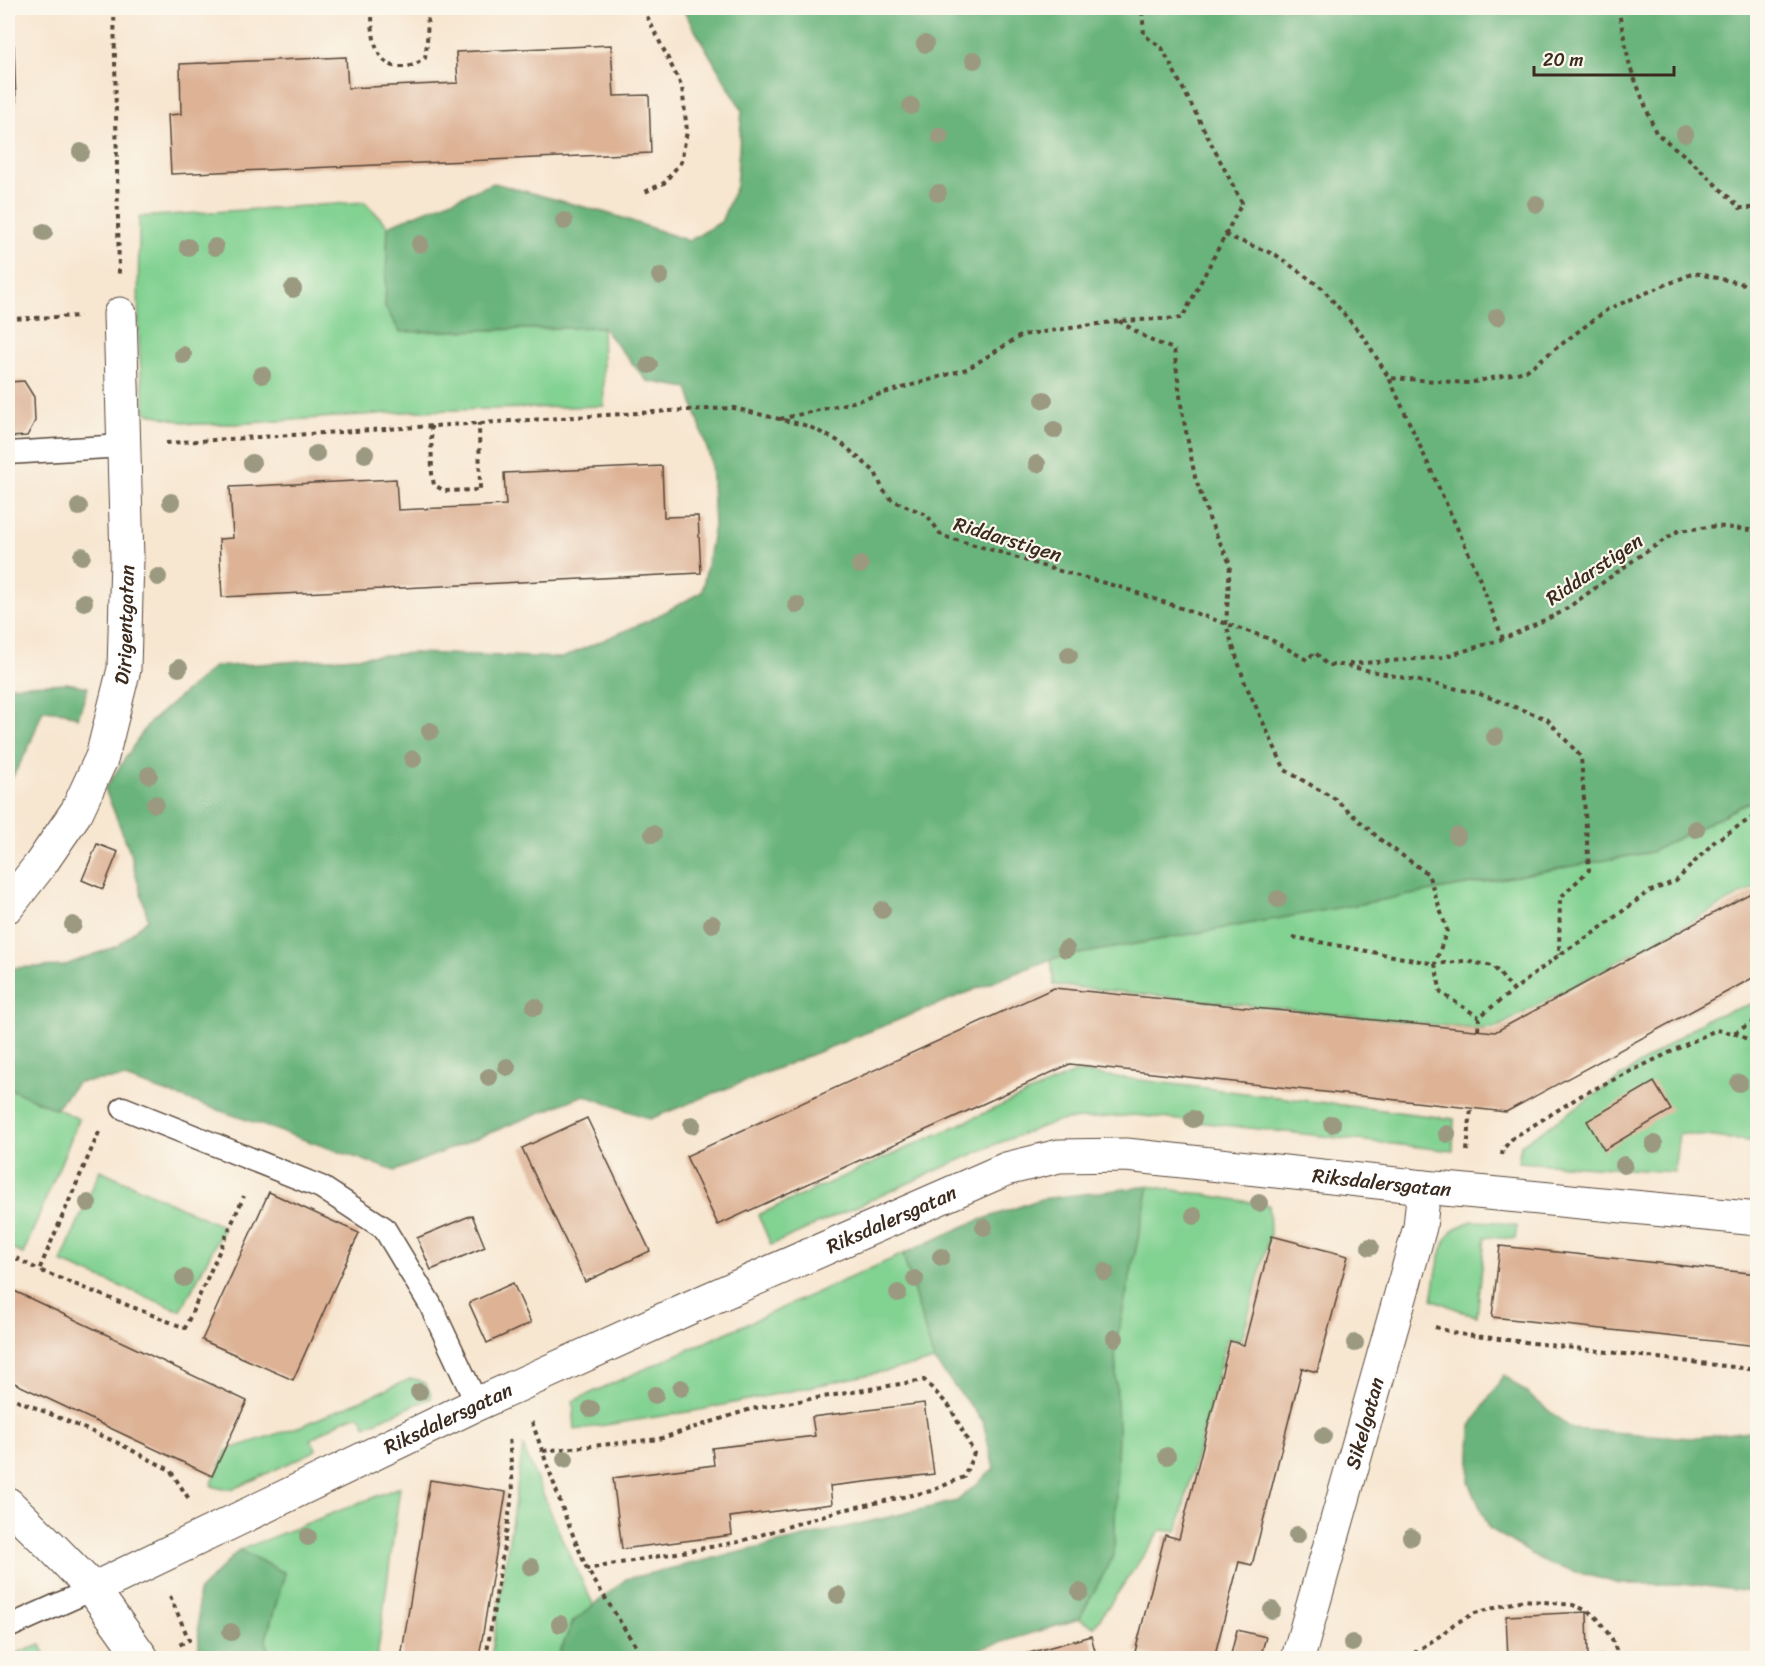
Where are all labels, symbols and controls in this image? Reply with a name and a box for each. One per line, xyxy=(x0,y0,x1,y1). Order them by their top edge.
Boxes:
scale bar xyxy=(1534,39,1674,77)
text: 20 m xyxy=(1543,44,1583,76)
street label: Riddarstigen xyxy=(949,506,1067,573)
street label: Riddarstigen xyxy=(1538,524,1651,615)
street label: Dirigentgatan xyxy=(104,564,145,688)
street label: Riksdalersgatan xyxy=(1310,1158,1453,1208)
street label: Riksdalersgatan xyxy=(821,1176,963,1264)
street label: Riksdalersgatan xyxy=(378,1373,519,1465)
street label: Sikelgatan xyxy=(1335,1373,1395,1474)

